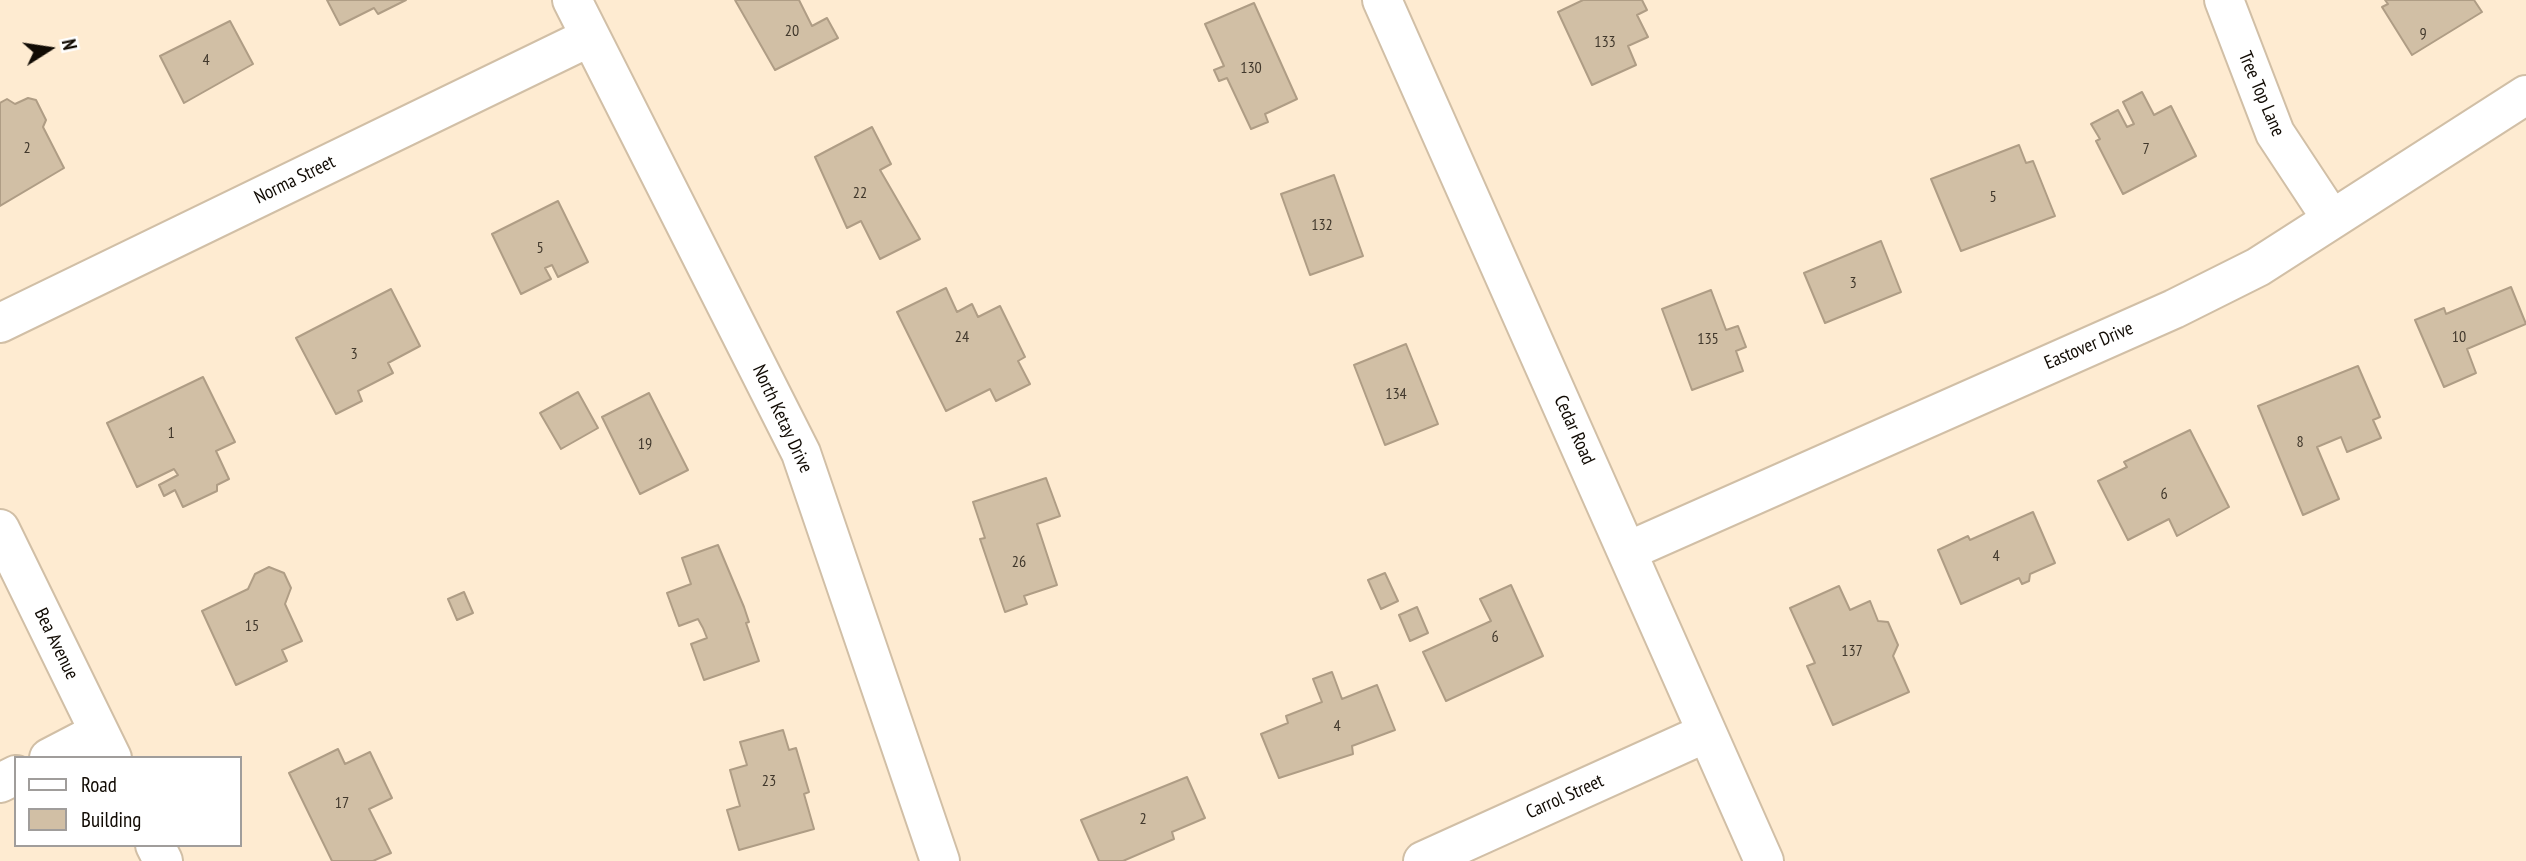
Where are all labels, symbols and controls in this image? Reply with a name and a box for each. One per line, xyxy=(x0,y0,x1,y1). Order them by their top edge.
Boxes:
north arrow xyxy=(14,14,84,84)
house number: 20 xyxy=(785,21,799,41)
house number: 9 xyxy=(2419,24,2427,44)
house number: 133 xyxy=(1594,32,1616,52)
text: N xyxy=(57,37,82,52)
street label: Tree Top Lane xyxy=(2233,48,2289,140)
house number: 4 xyxy=(202,50,210,70)
house number: 130 xyxy=(1240,58,1262,78)
house number: 2 xyxy=(23,138,31,158)
house number: 7 xyxy=(2142,139,2150,159)
street label: Norma Street xyxy=(251,151,339,209)
house number: 22 xyxy=(853,183,867,203)
house number: 5 xyxy=(1989,187,1997,207)
house number: 132 xyxy=(1311,215,1333,235)
house number: 5 xyxy=(536,238,544,258)
house number: 3 xyxy=(1849,273,1857,293)
street label: Eastover Drive xyxy=(2041,317,2137,375)
house number: 24 xyxy=(955,327,969,347)
house number: 10 xyxy=(2452,327,2466,347)
house number: 135 xyxy=(1697,329,1719,349)
house number: 3 xyxy=(350,344,358,364)
street label: North Ketay Drive xyxy=(747,361,817,477)
house number: 134 xyxy=(1385,384,1407,404)
street label: Cedar Road xyxy=(1549,392,1599,468)
house number: 1 xyxy=(167,423,175,443)
house number: 8 xyxy=(2296,432,2304,452)
house number: 19 xyxy=(638,434,652,454)
house number: 6 xyxy=(2160,484,2168,504)
house number: 4 xyxy=(1992,546,2000,566)
house number: 26 xyxy=(1012,552,1026,572)
street label: Bea Avenue xyxy=(29,605,83,683)
house number: 15 xyxy=(245,616,259,636)
house number: 6 xyxy=(1491,627,1499,647)
house number: 137 xyxy=(1841,641,1863,661)
house number: 4 xyxy=(1333,716,1341,736)
legend xyxy=(14,756,242,847)
street label: Carrol Street xyxy=(1523,770,1607,824)
text: Road xyxy=(81,771,117,798)
house number: 23 xyxy=(762,771,776,791)
house number: 17 xyxy=(335,793,349,813)
text: Building xyxy=(81,806,141,833)
house number: 2 xyxy=(1139,809,1147,829)

